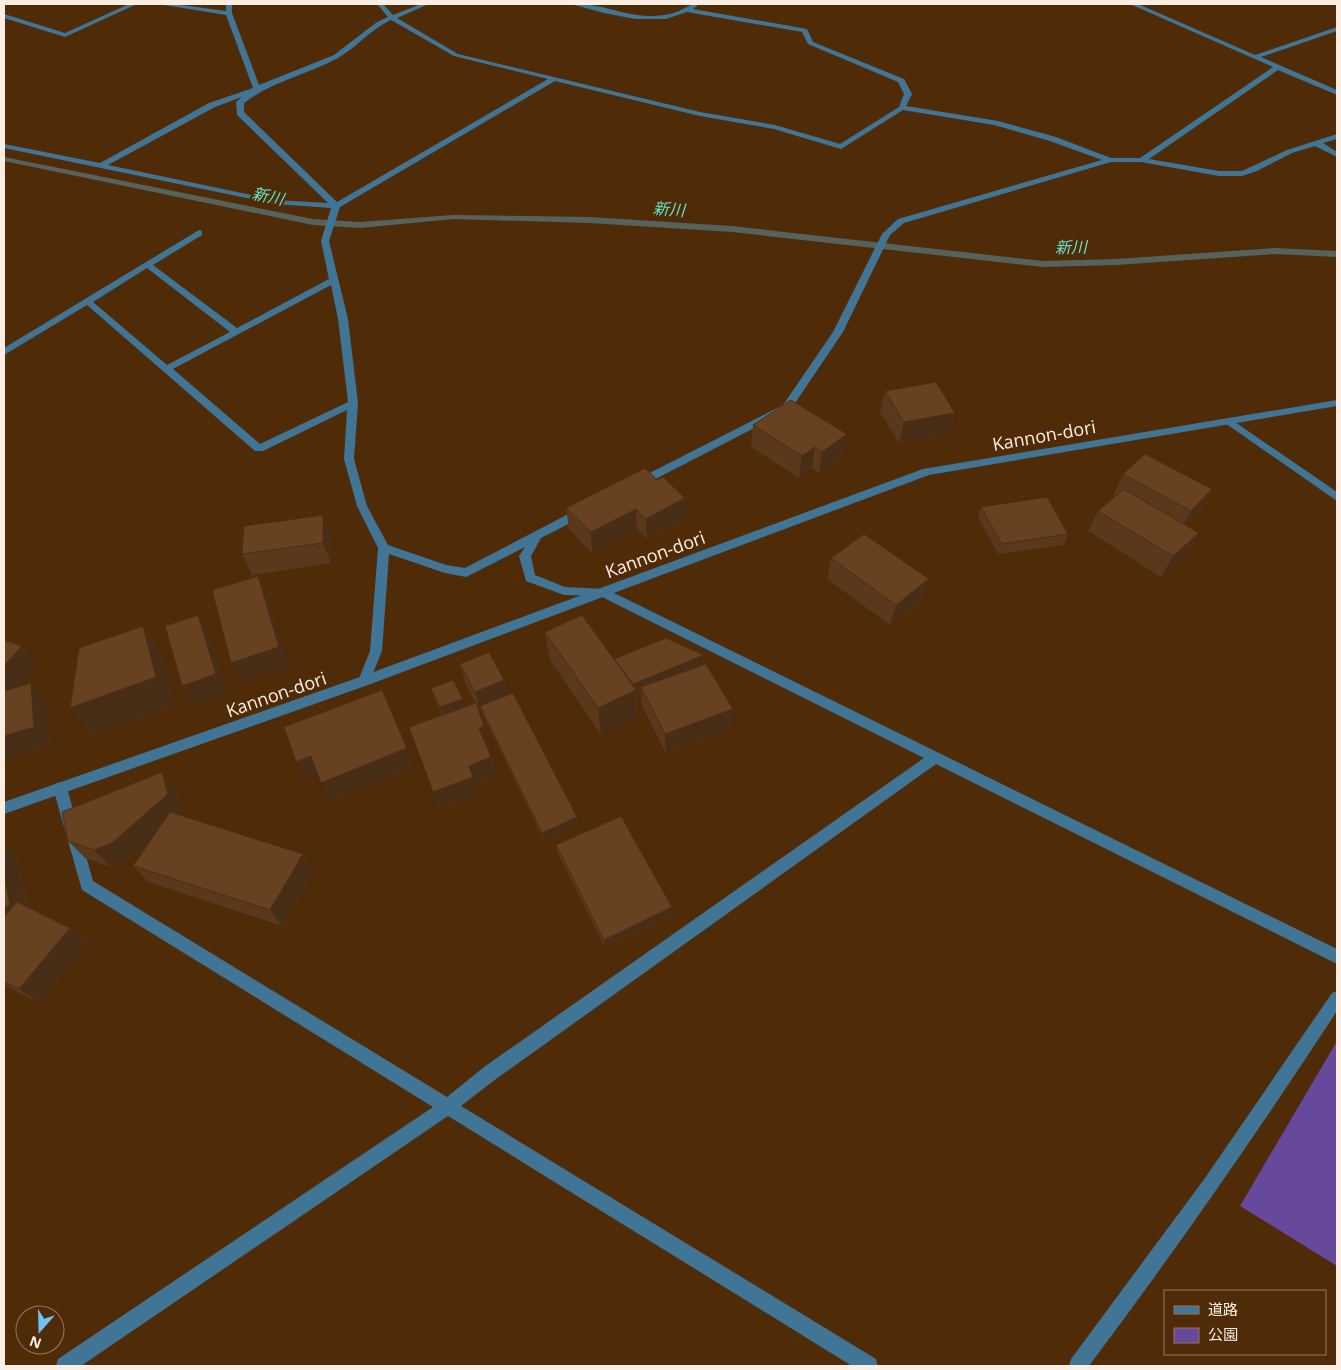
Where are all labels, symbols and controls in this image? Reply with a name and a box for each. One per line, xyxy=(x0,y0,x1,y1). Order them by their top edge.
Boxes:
water label: 新川 xyxy=(250,182,288,211)
water label: 新川 xyxy=(652,197,688,221)
water label: 新川 xyxy=(1055,236,1089,258)
street label: Kannon-dori xyxy=(990,414,1098,456)
street label: Kannon-dori xyxy=(602,525,708,583)
street label: Kannon-dori xyxy=(223,666,329,722)
legend xyxy=(1164,1290,1326,1355)
text: 道路 xyxy=(1208,1299,1238,1319)
north arrow xyxy=(15,1305,65,1355)
text: 公園 xyxy=(1208,1324,1238,1344)
text: N xyxy=(27,1332,44,1354)

